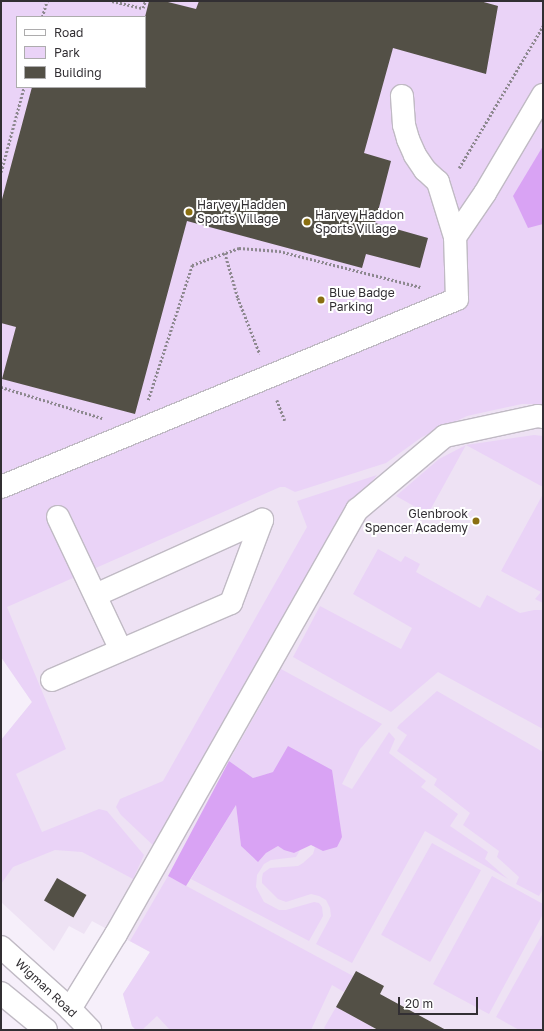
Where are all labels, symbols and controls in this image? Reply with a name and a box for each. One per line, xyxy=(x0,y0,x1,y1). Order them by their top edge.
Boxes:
legend xyxy=(16,16,146,88)
text: Road xyxy=(54,25,83,40)
text: Park xyxy=(54,45,80,60)
text: Building xyxy=(54,65,102,80)
place label: Harvey Hadden Sports Village xyxy=(197,198,286,226)
marker: Harvey Hadden Sports Village xyxy=(184,207,194,217)
place label: Harvey Haddon Sports Village xyxy=(315,208,404,236)
marker: Harvey Haddon Sports Village xyxy=(302,217,312,227)
place label: Blue Badge Parking xyxy=(329,286,395,314)
marker: Blue Badge Parking xyxy=(316,295,326,305)
place label: Glenbrook Spencer Academy xyxy=(365,507,468,535)
marker: Glenbrook Spencer Academy xyxy=(471,516,481,526)
street label: Wigman Road xyxy=(12,956,80,1020)
scale bar xyxy=(400,989,480,1015)
text: 20 m xyxy=(405,996,433,1011)

